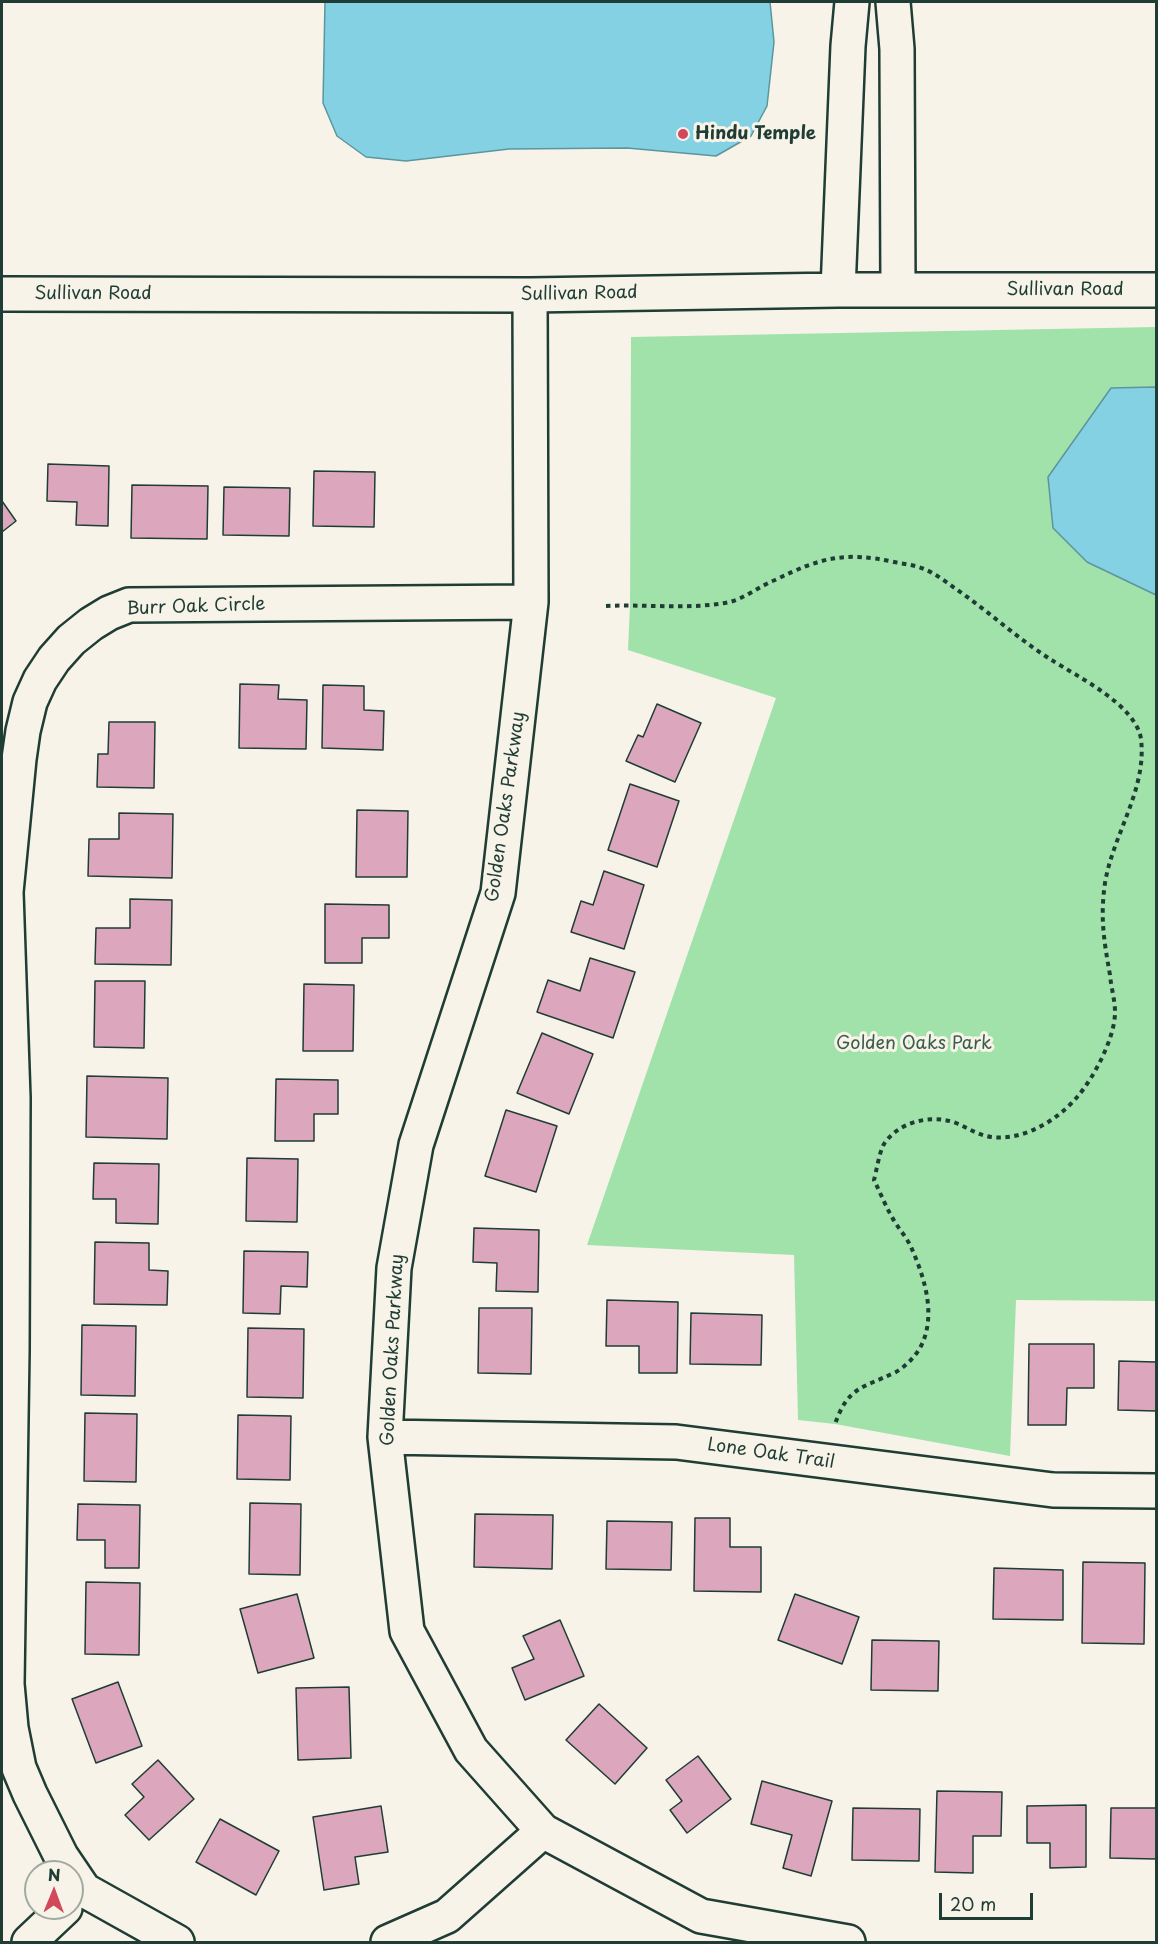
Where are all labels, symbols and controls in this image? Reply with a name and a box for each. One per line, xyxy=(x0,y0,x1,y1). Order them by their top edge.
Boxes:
place label: Hindu Temple xyxy=(695,123,816,145)
marker: Hindu Temple xyxy=(676,127,690,141)
street label: Sullivan Road xyxy=(1006,279,1124,301)
street label: Sullivan Road xyxy=(520,282,638,306)
street label: Sullivan Road xyxy=(34,283,152,305)
street label: Burr Oak Circle xyxy=(126,594,266,620)
street label: Golden Oaks Parkway xyxy=(482,710,530,904)
park label: Golden Oaks Park xyxy=(836,1033,992,1055)
street label: Golden Oaks Parkway xyxy=(377,1253,409,1447)
street label: Lone Oak Trail xyxy=(706,1434,836,1474)
north arrow xyxy=(24,1860,84,1920)
text: N xyxy=(48,1862,61,1886)
scale bar xyxy=(942,1881,1036,1919)
text: 20 m xyxy=(950,1890,996,1917)

